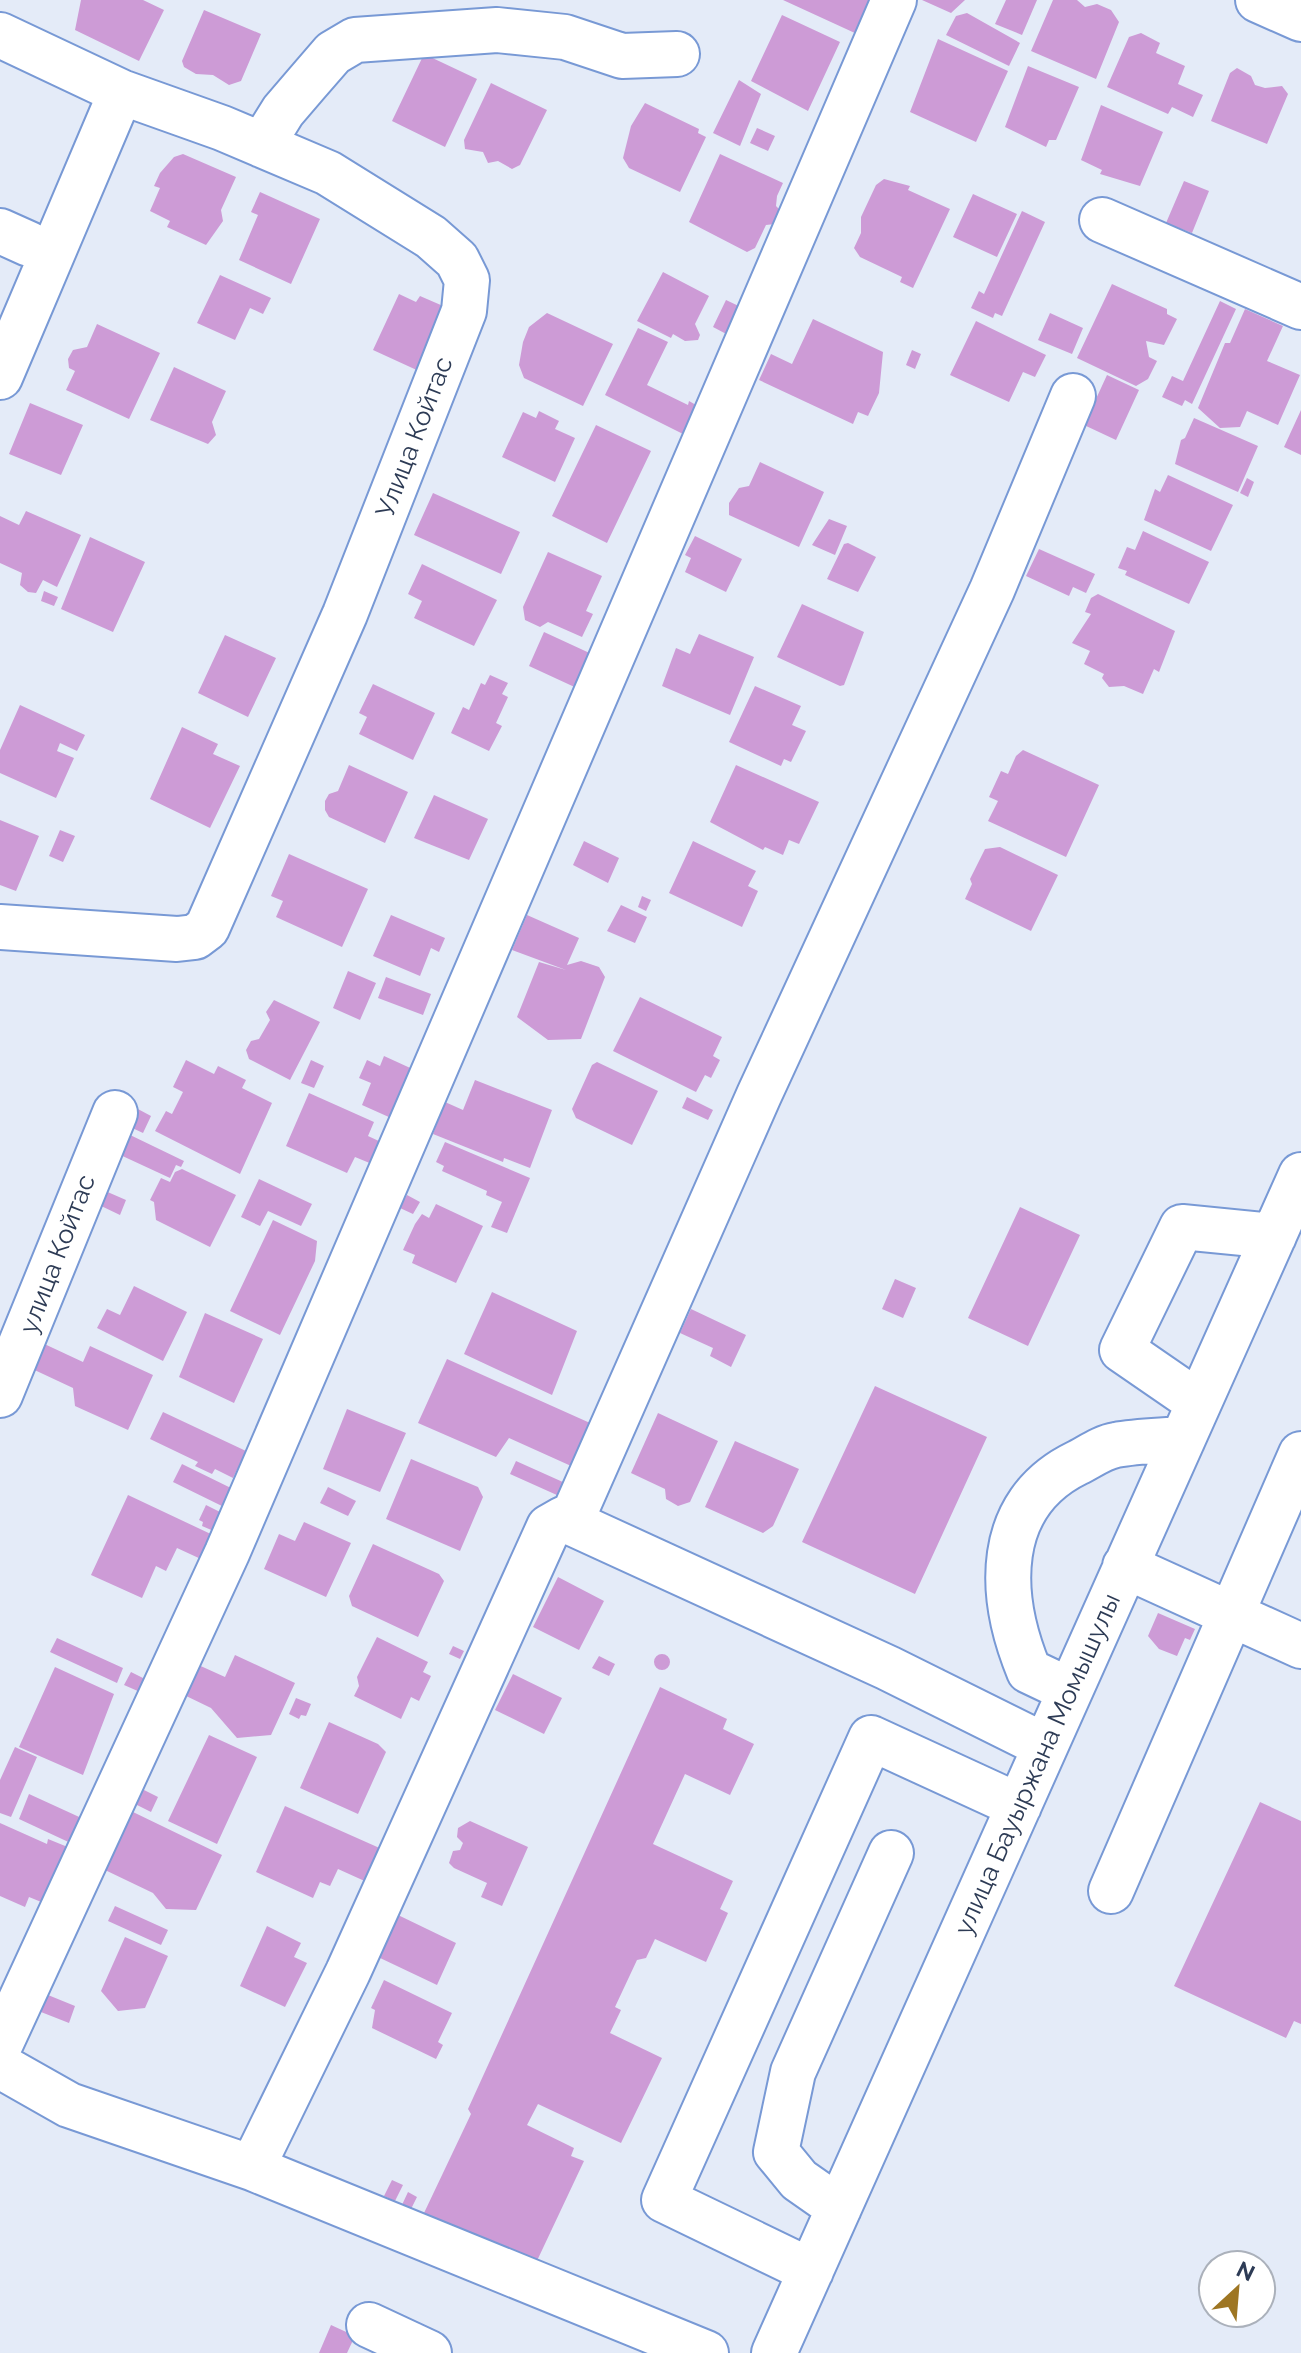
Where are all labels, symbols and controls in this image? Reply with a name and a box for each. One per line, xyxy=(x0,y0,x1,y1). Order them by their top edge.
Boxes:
street label: Улица Койтас xyxy=(370,353,458,521)
street label: улица Койтас xyxy=(13,1170,101,1338)
street label: улица Бауыржана Момышулы xyxy=(948,1589,1126,1939)
north arrow xyxy=(1197,2249,1277,2329)
text: N xyxy=(1233,2256,1259,2286)

